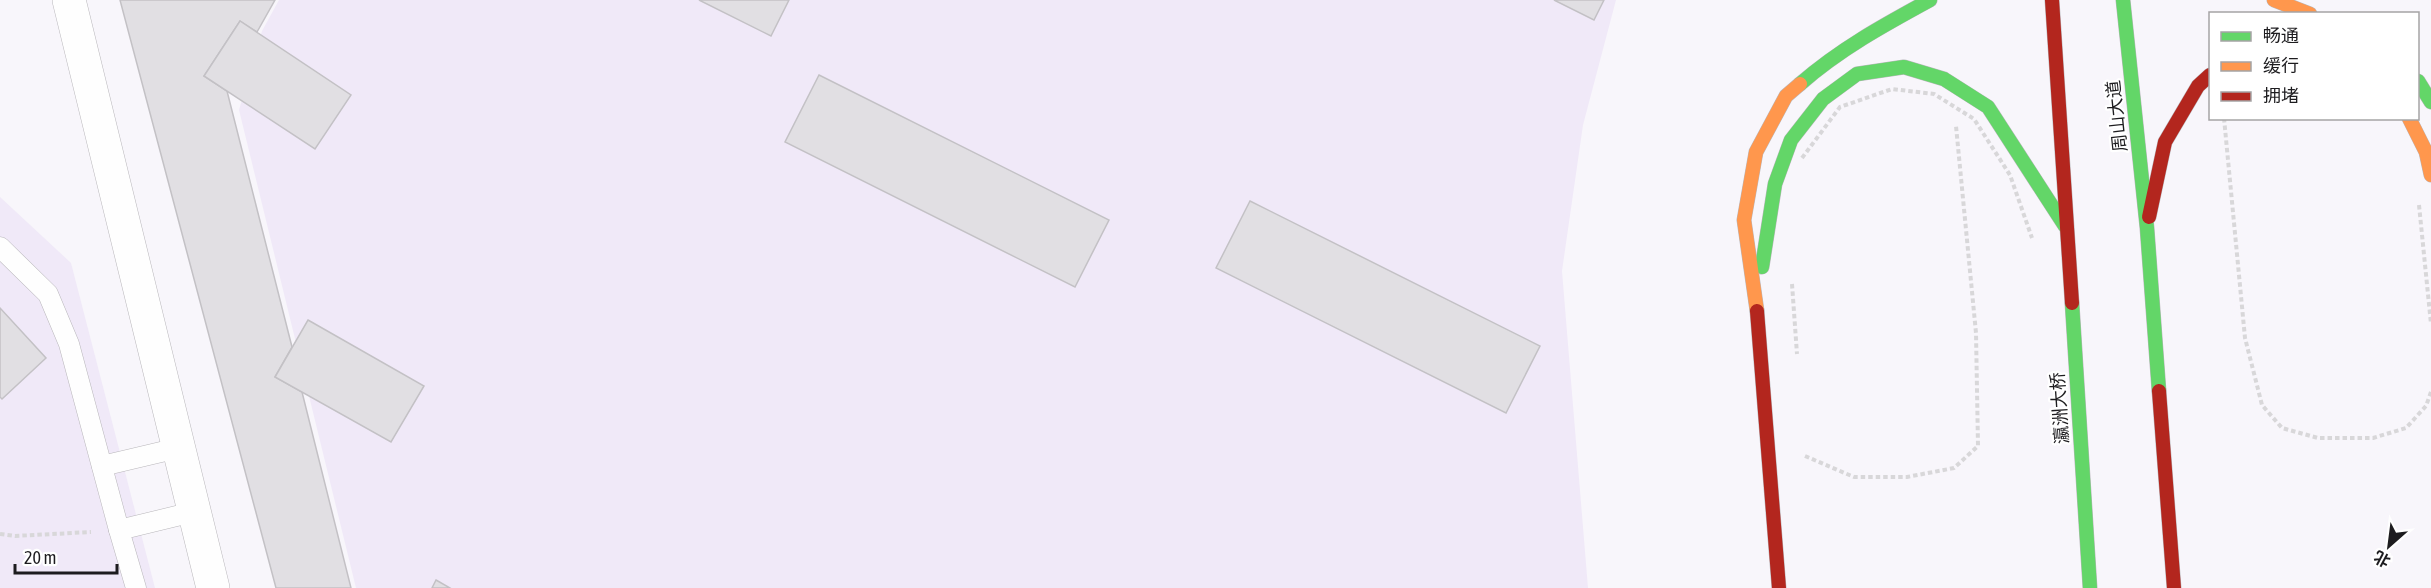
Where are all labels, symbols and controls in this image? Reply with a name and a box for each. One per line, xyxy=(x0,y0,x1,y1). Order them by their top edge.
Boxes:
legend xyxy=(2209,12,2419,120)
text: 畅通 xyxy=(2263,25,2299,46)
text: 缓行 xyxy=(2263,55,2299,76)
street label: 周山大道 xyxy=(2102,79,2131,153)
text: 拥堵 xyxy=(2263,85,2299,106)
street label: 瀛洲大桥 xyxy=(2047,371,2072,445)
north arrow xyxy=(2359,516,2419,576)
scale bar xyxy=(15,537,117,575)
text: 20 m xyxy=(24,547,56,568)
text: 北 xyxy=(2371,548,2393,571)

